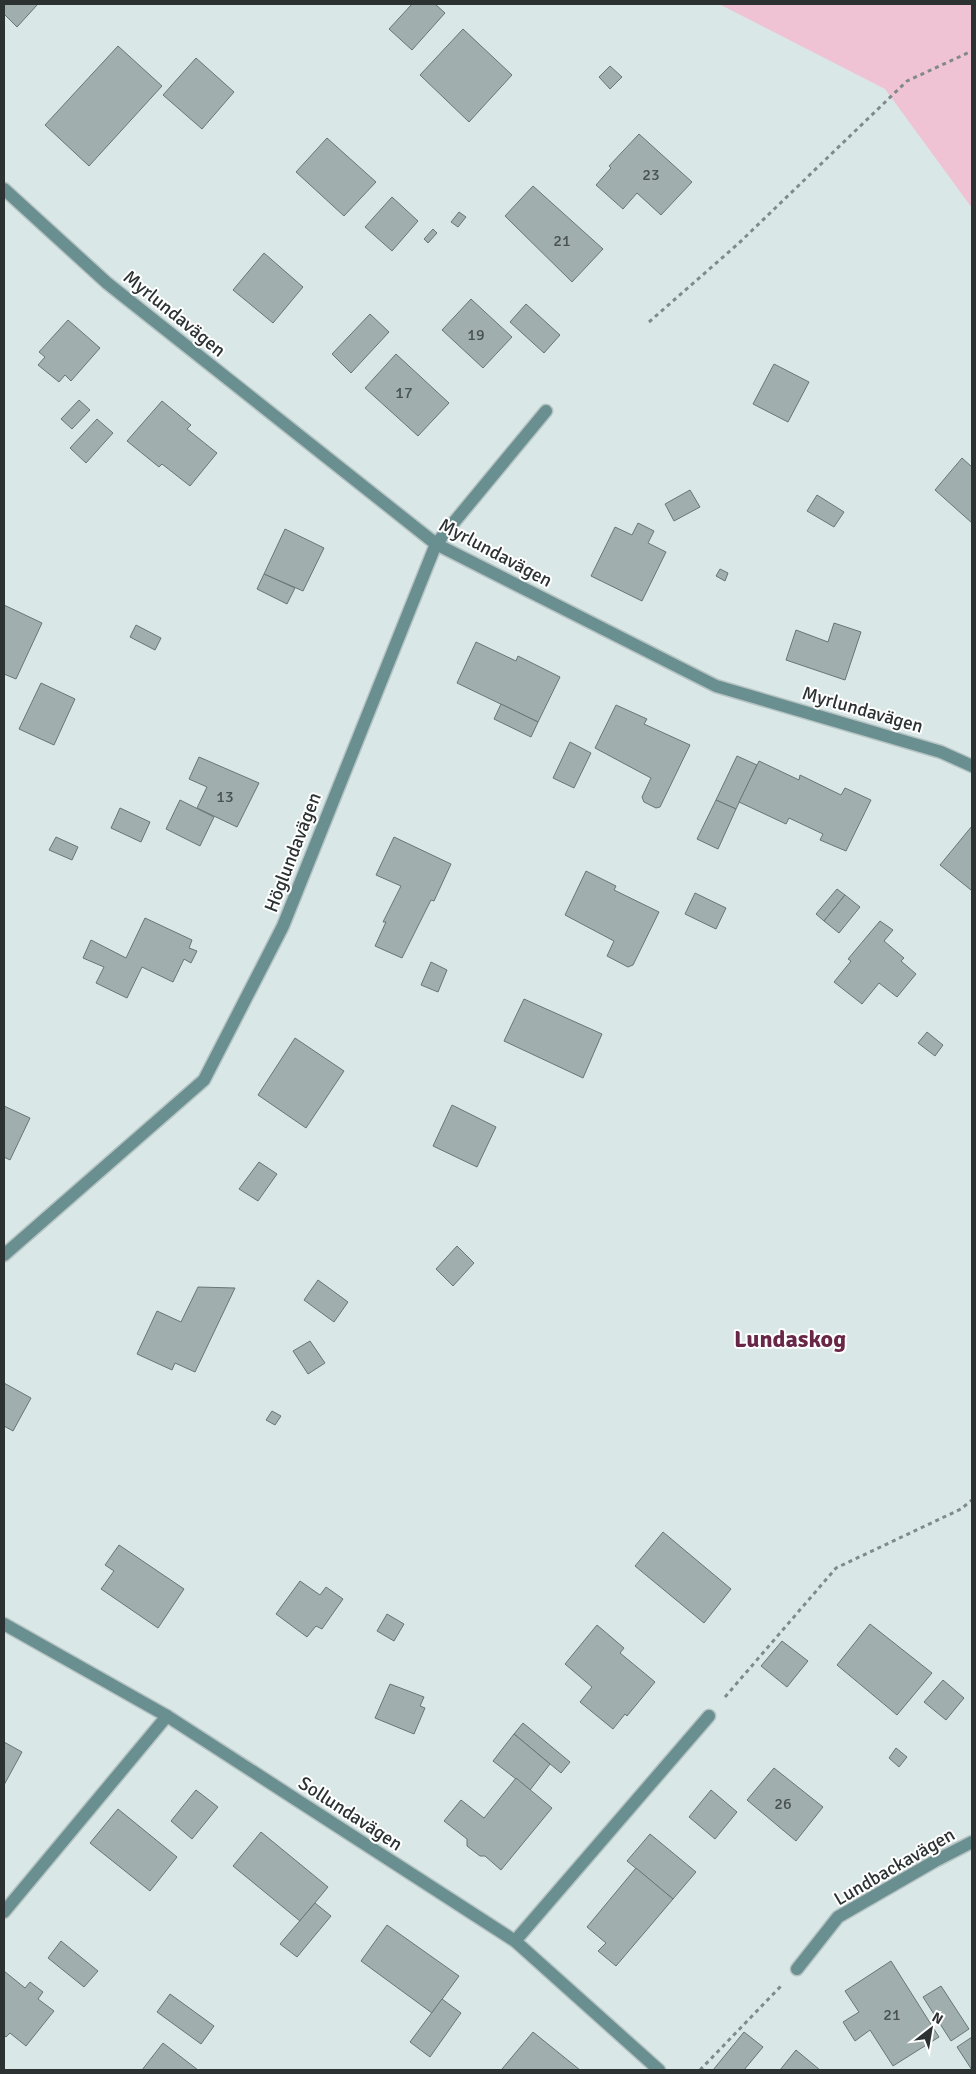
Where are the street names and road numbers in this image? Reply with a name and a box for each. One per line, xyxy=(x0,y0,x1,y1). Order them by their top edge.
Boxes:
street label: Myrlundavägen xyxy=(118,265,230,362)
street label: Myrlundavägen xyxy=(435,513,556,593)
street label: Myrlundavägen xyxy=(799,681,926,739)
street label: Höglundavägen xyxy=(259,789,327,916)
street label: Sollundavägen xyxy=(294,1771,407,1856)
street label: Lundbackavägen xyxy=(830,1823,959,1911)

